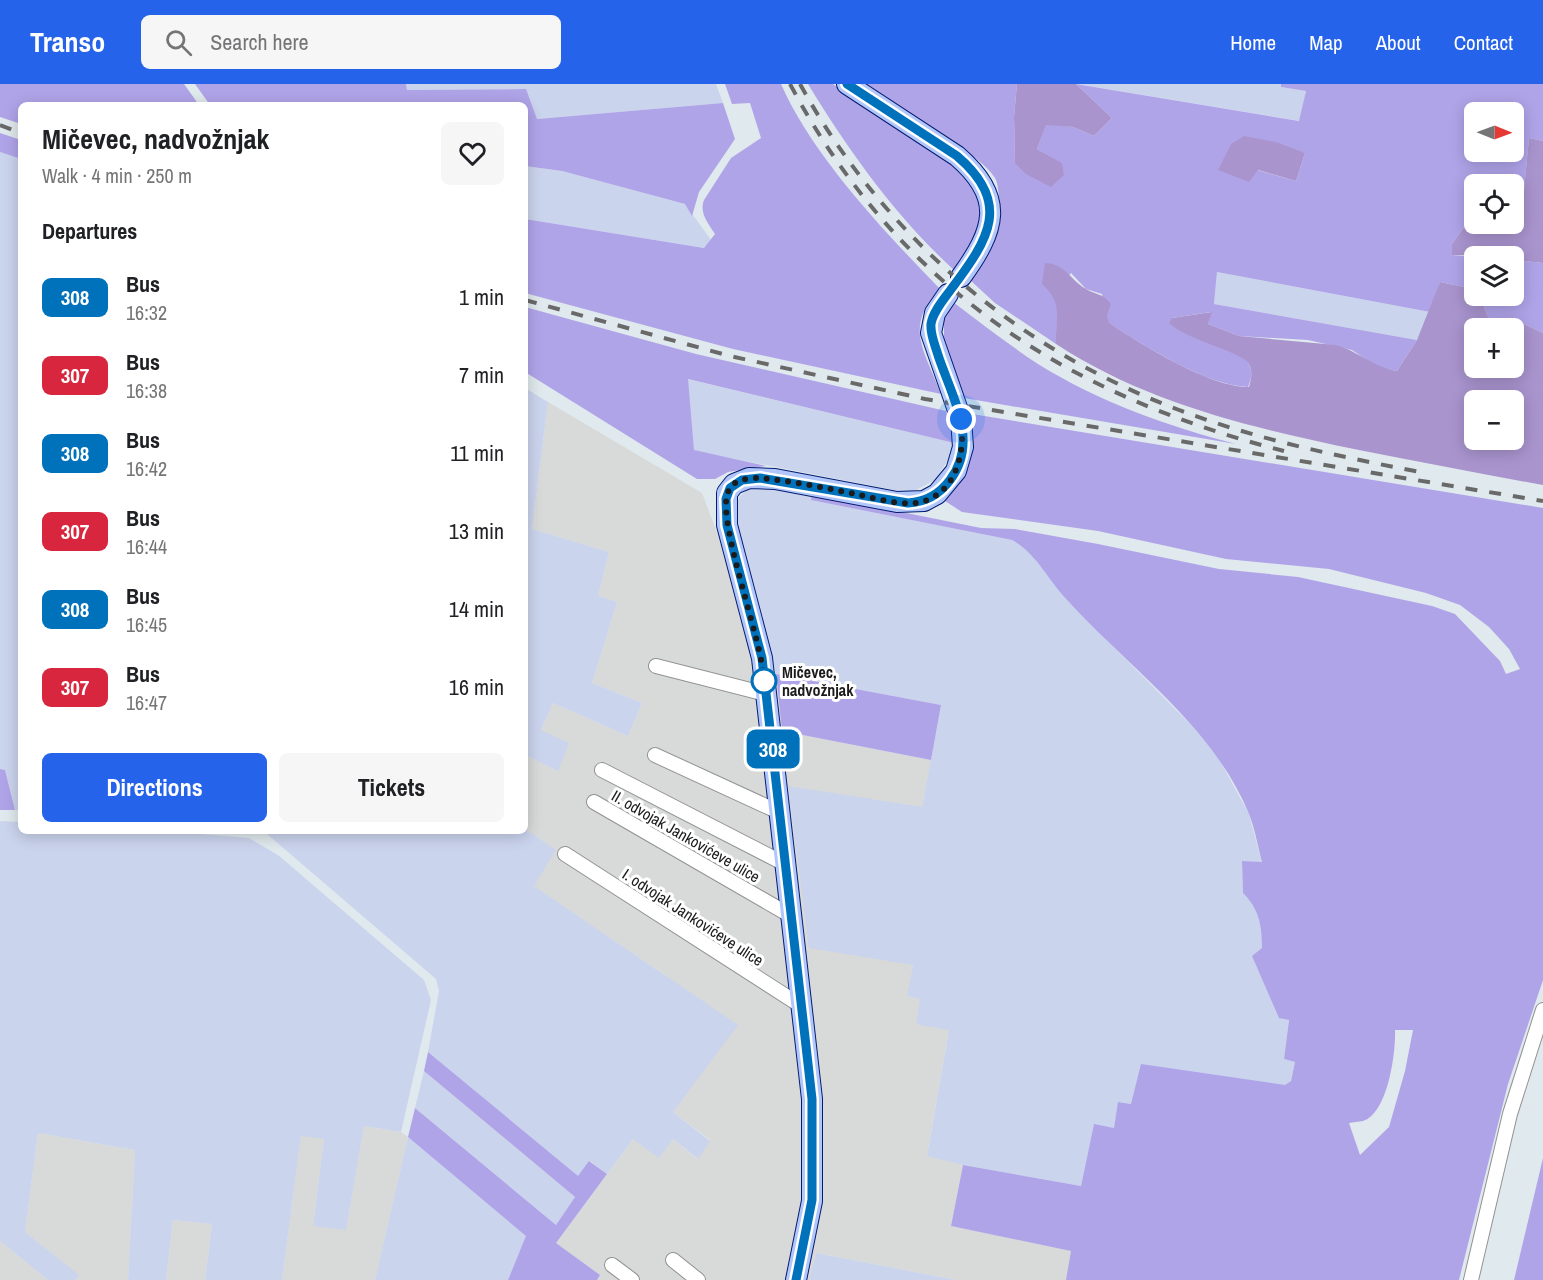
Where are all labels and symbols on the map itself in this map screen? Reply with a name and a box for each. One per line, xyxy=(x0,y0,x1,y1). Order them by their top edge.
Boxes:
north arrow xyxy=(1464,102,1524,162)
your location xyxy=(946,404,976,434)
place label: Mičevec, nadvožnjak xyxy=(782,661,854,701)
marker: Mičevec, nadvožnjak xyxy=(751,668,777,694)
line badge: 308 xyxy=(738,730,808,768)
street label: II. odvojak Jankovićeve ulice xyxy=(608,785,764,887)
street label: I. odvojak Jankovićeve ulice xyxy=(618,863,768,971)

